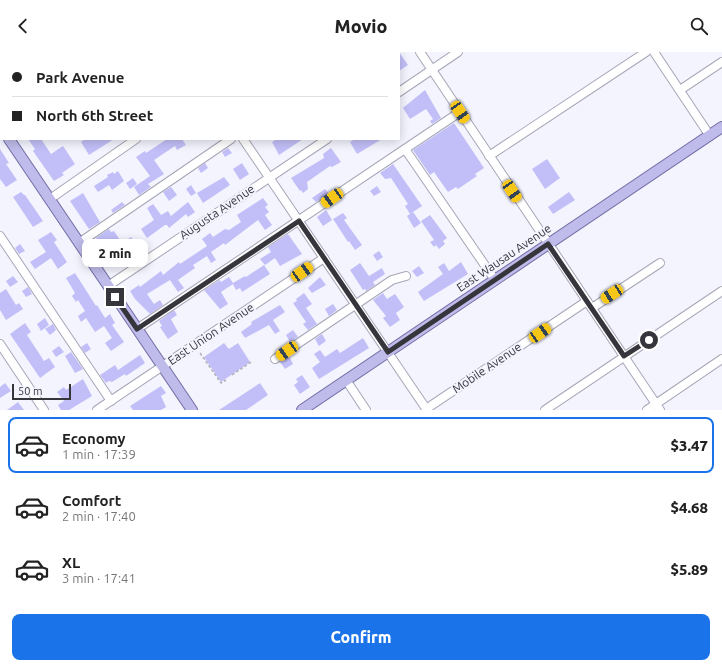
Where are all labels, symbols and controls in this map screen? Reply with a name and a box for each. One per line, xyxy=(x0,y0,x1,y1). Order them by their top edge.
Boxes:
icon: back xyxy=(12,15,34,37)
icon: search xyxy=(688,15,710,37)
text: Movio xyxy=(335,16,387,36)
text: Park Avenue xyxy=(36,69,124,86)
car xyxy=(448,99,472,125)
text: North 6th Street xyxy=(36,107,153,124)
car xyxy=(500,178,524,204)
street label: Augusta Avenue xyxy=(177,182,257,241)
car xyxy=(319,186,345,210)
street label: East Wausau Avenue xyxy=(454,221,553,294)
callout: 2 min xyxy=(82,239,148,267)
text: 2 min xyxy=(98,246,132,260)
car xyxy=(289,260,315,284)
car xyxy=(599,282,625,306)
route end xyxy=(106,288,124,306)
street label: East Union Avenue xyxy=(165,300,256,367)
car xyxy=(527,321,553,345)
route start xyxy=(640,331,658,349)
car xyxy=(274,339,300,363)
street label: Mobile Avenue xyxy=(450,340,524,395)
scale bar xyxy=(12,382,71,401)
text: 50 m xyxy=(18,385,42,397)
icon: car xyxy=(14,427,50,463)
text: Economy xyxy=(62,430,126,447)
text: $3.47 xyxy=(670,437,708,454)
text: 1 min · 17:39 xyxy=(62,447,136,461)
icon: car xyxy=(14,489,50,525)
text: Comfort xyxy=(62,492,121,509)
text: $4.68 xyxy=(670,499,708,516)
text: 2 min · 17:40 xyxy=(62,509,136,523)
icon: car xyxy=(14,551,50,587)
text: XL xyxy=(62,554,80,571)
text: $5.89 xyxy=(670,561,708,578)
text: 3 min · 17:41 xyxy=(62,571,136,585)
button: Confirm xyxy=(12,614,710,660)

